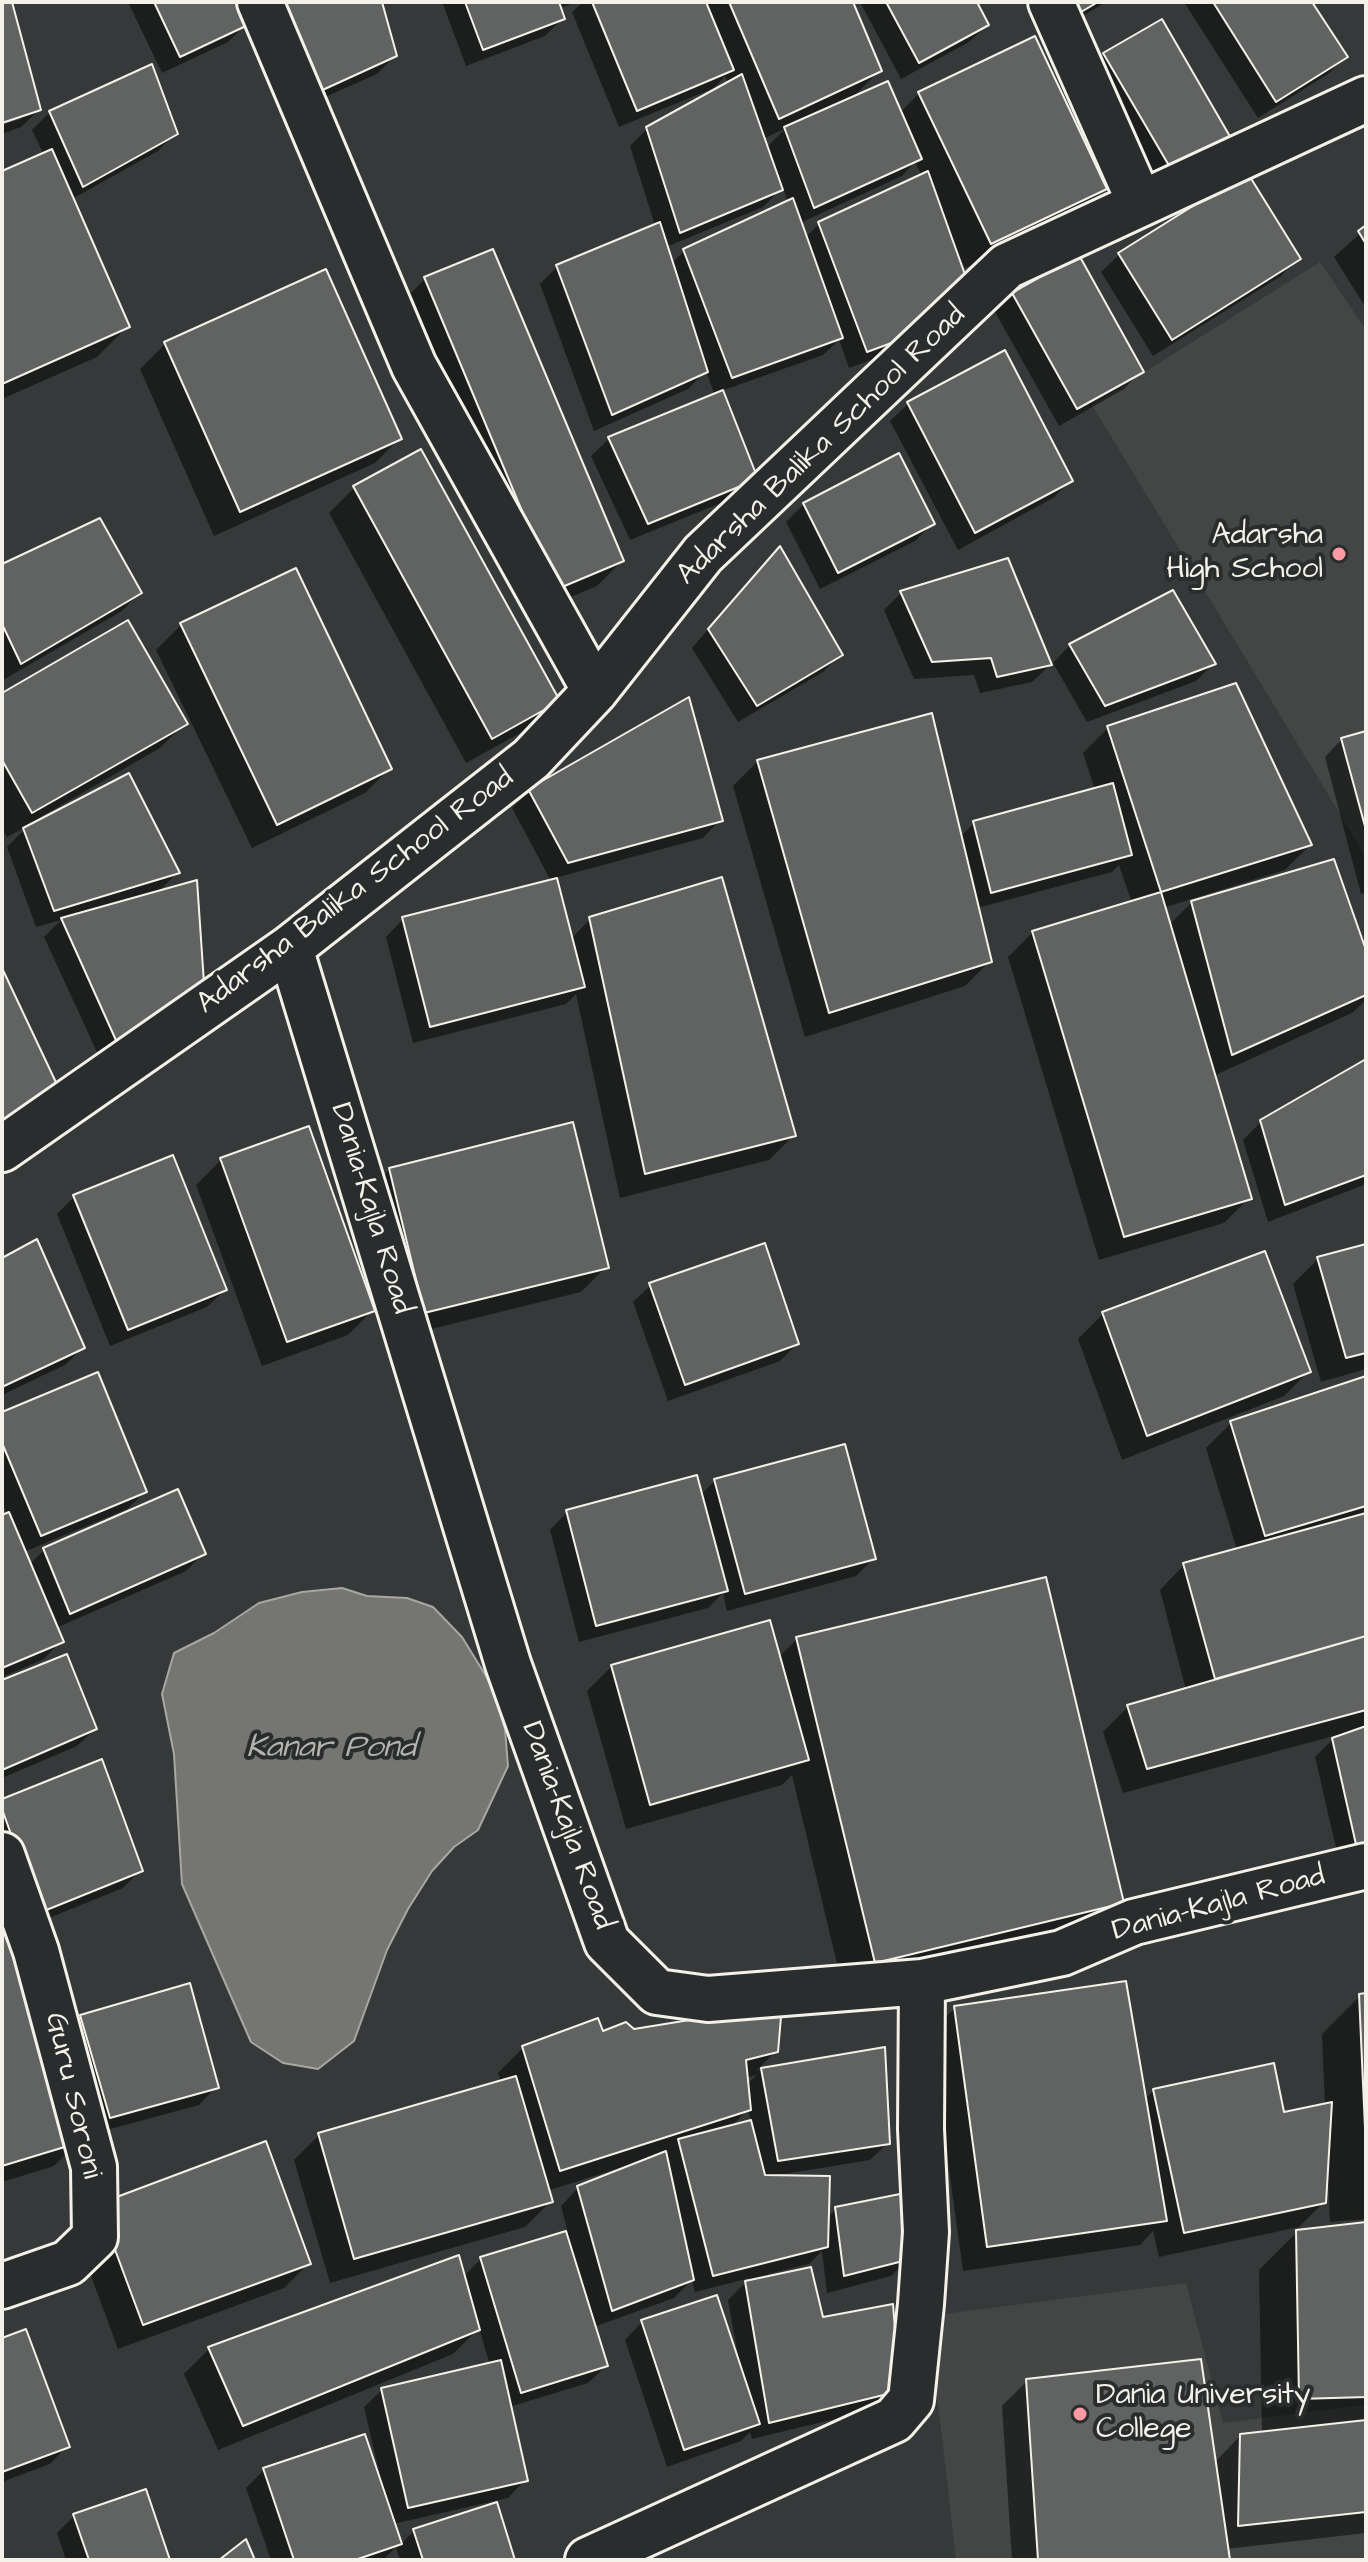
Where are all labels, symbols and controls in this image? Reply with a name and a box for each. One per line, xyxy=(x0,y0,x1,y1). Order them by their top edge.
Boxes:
street label: Adarsha Balika School Road xyxy=(670,298,974,594)
place label: Adarsha High School xyxy=(1166,519,1323,590)
marker: Adarsha High School xyxy=(1330,545,1348,563)
street label: Adarsha Balika School Road xyxy=(190,761,522,1023)
street label: Dania-Kajla Road xyxy=(321,1099,419,1319)
street label: Dania-Kajla Road xyxy=(512,1717,620,1935)
water label: Kanar Pond xyxy=(246,1730,416,1768)
street label: Dania-Kajla Road xyxy=(1109,1859,1329,1951)
street label: Guru Soroni xyxy=(35,2010,109,2182)
place label: Dania University College xyxy=(1096,2379,1310,2450)
marker: Dania University College xyxy=(1071,2405,1089,2423)

